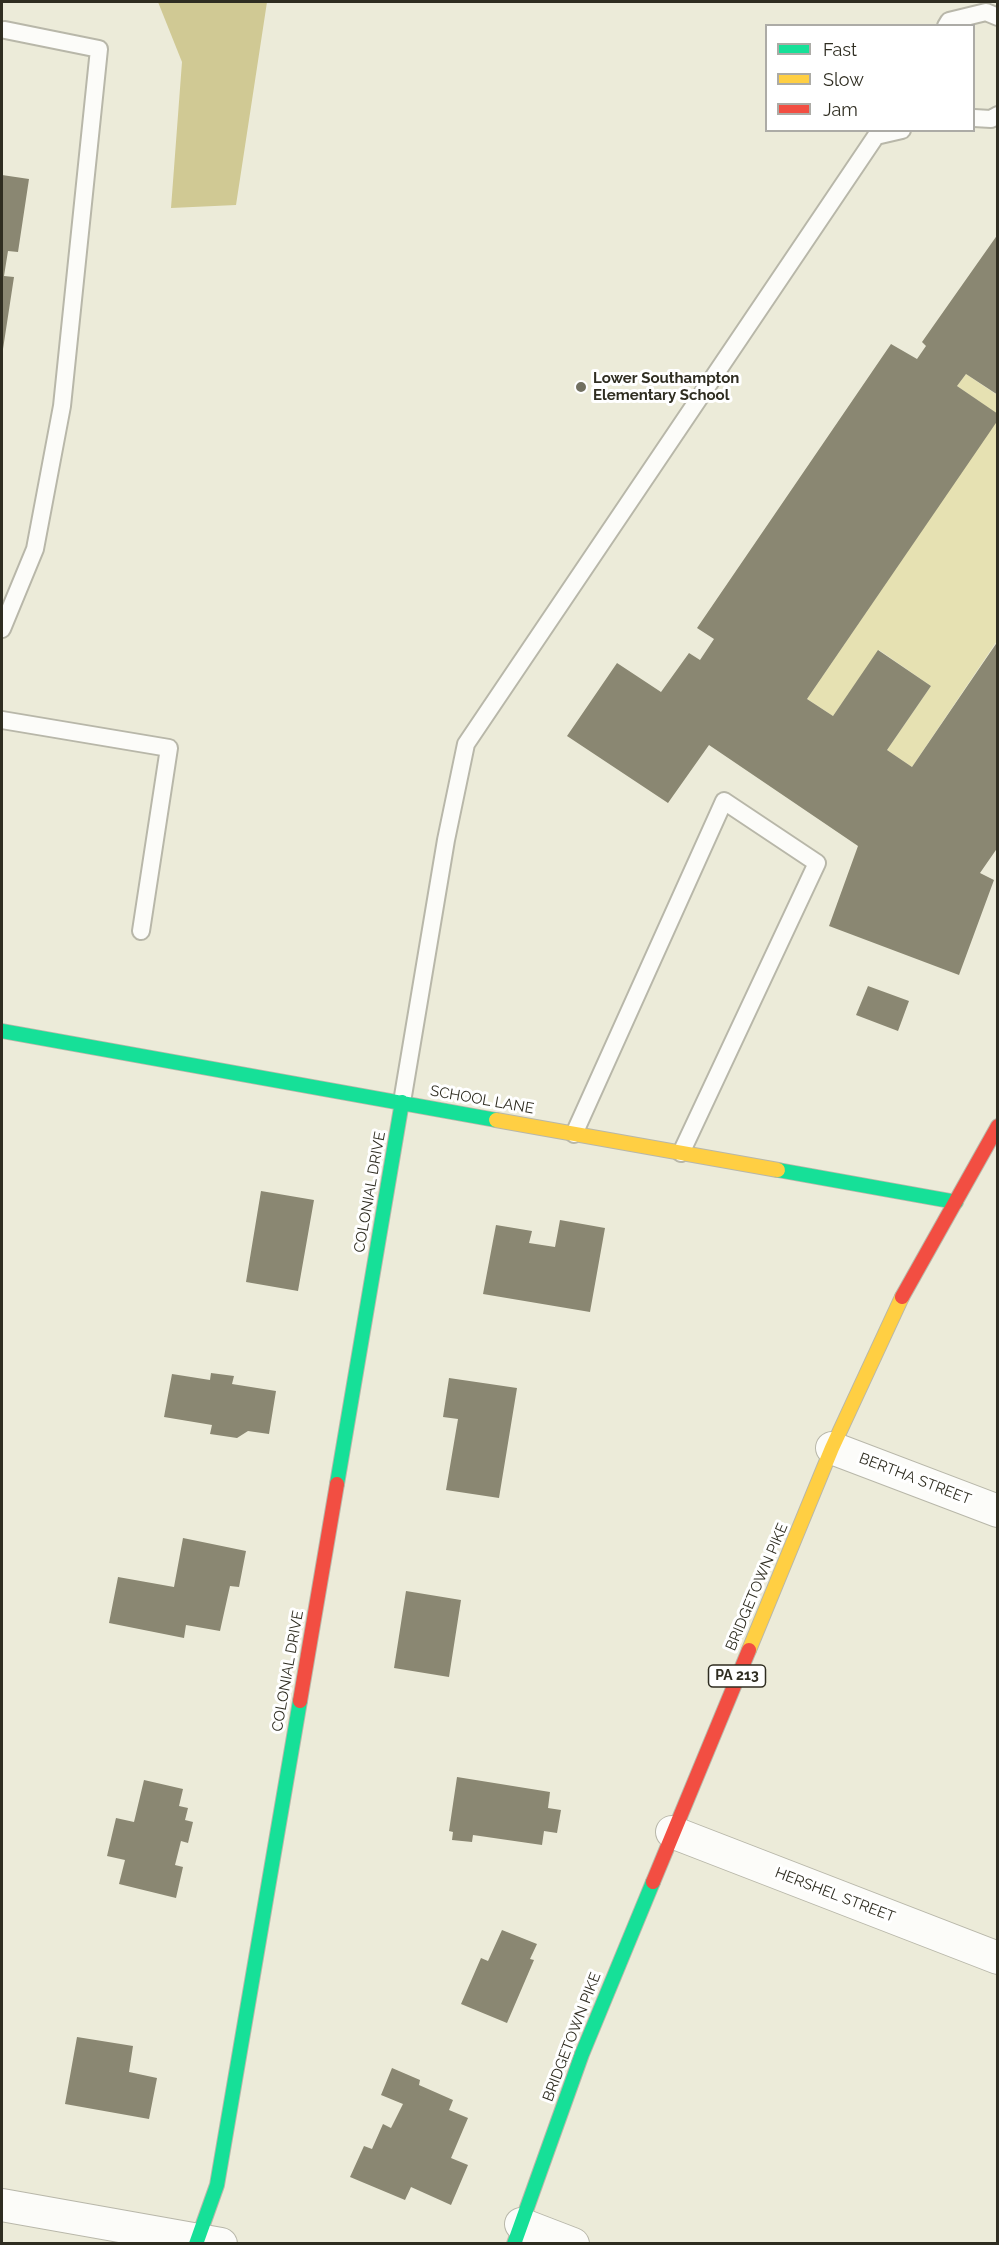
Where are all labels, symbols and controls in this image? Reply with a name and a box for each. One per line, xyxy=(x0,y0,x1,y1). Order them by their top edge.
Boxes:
legend xyxy=(765,24,975,132)
text: Fast xyxy=(823,39,857,60)
text: Slow xyxy=(823,69,864,90)
text: Jam xyxy=(823,99,858,120)
place label: Lower Southampton Elementary School xyxy=(593,369,739,404)
marker: Lower Southampton Elementary School xyxy=(574,380,588,394)
street label: SCHOOL LANE xyxy=(429,1082,535,1118)
street label: COLONIAL DRIVE xyxy=(350,1130,390,1254)
street label: BERTHA STREET xyxy=(856,1449,974,1509)
street label: BRIDGETOWN PIKE xyxy=(722,1521,792,1653)
street label: COLONIAL DRIVE xyxy=(268,1609,308,1733)
road number: PA 213 xyxy=(708,1665,766,1687)
street label: HERSHEL STREET xyxy=(772,1864,898,1926)
street label: BRIDGETOWN PIKE xyxy=(539,1970,605,2104)

